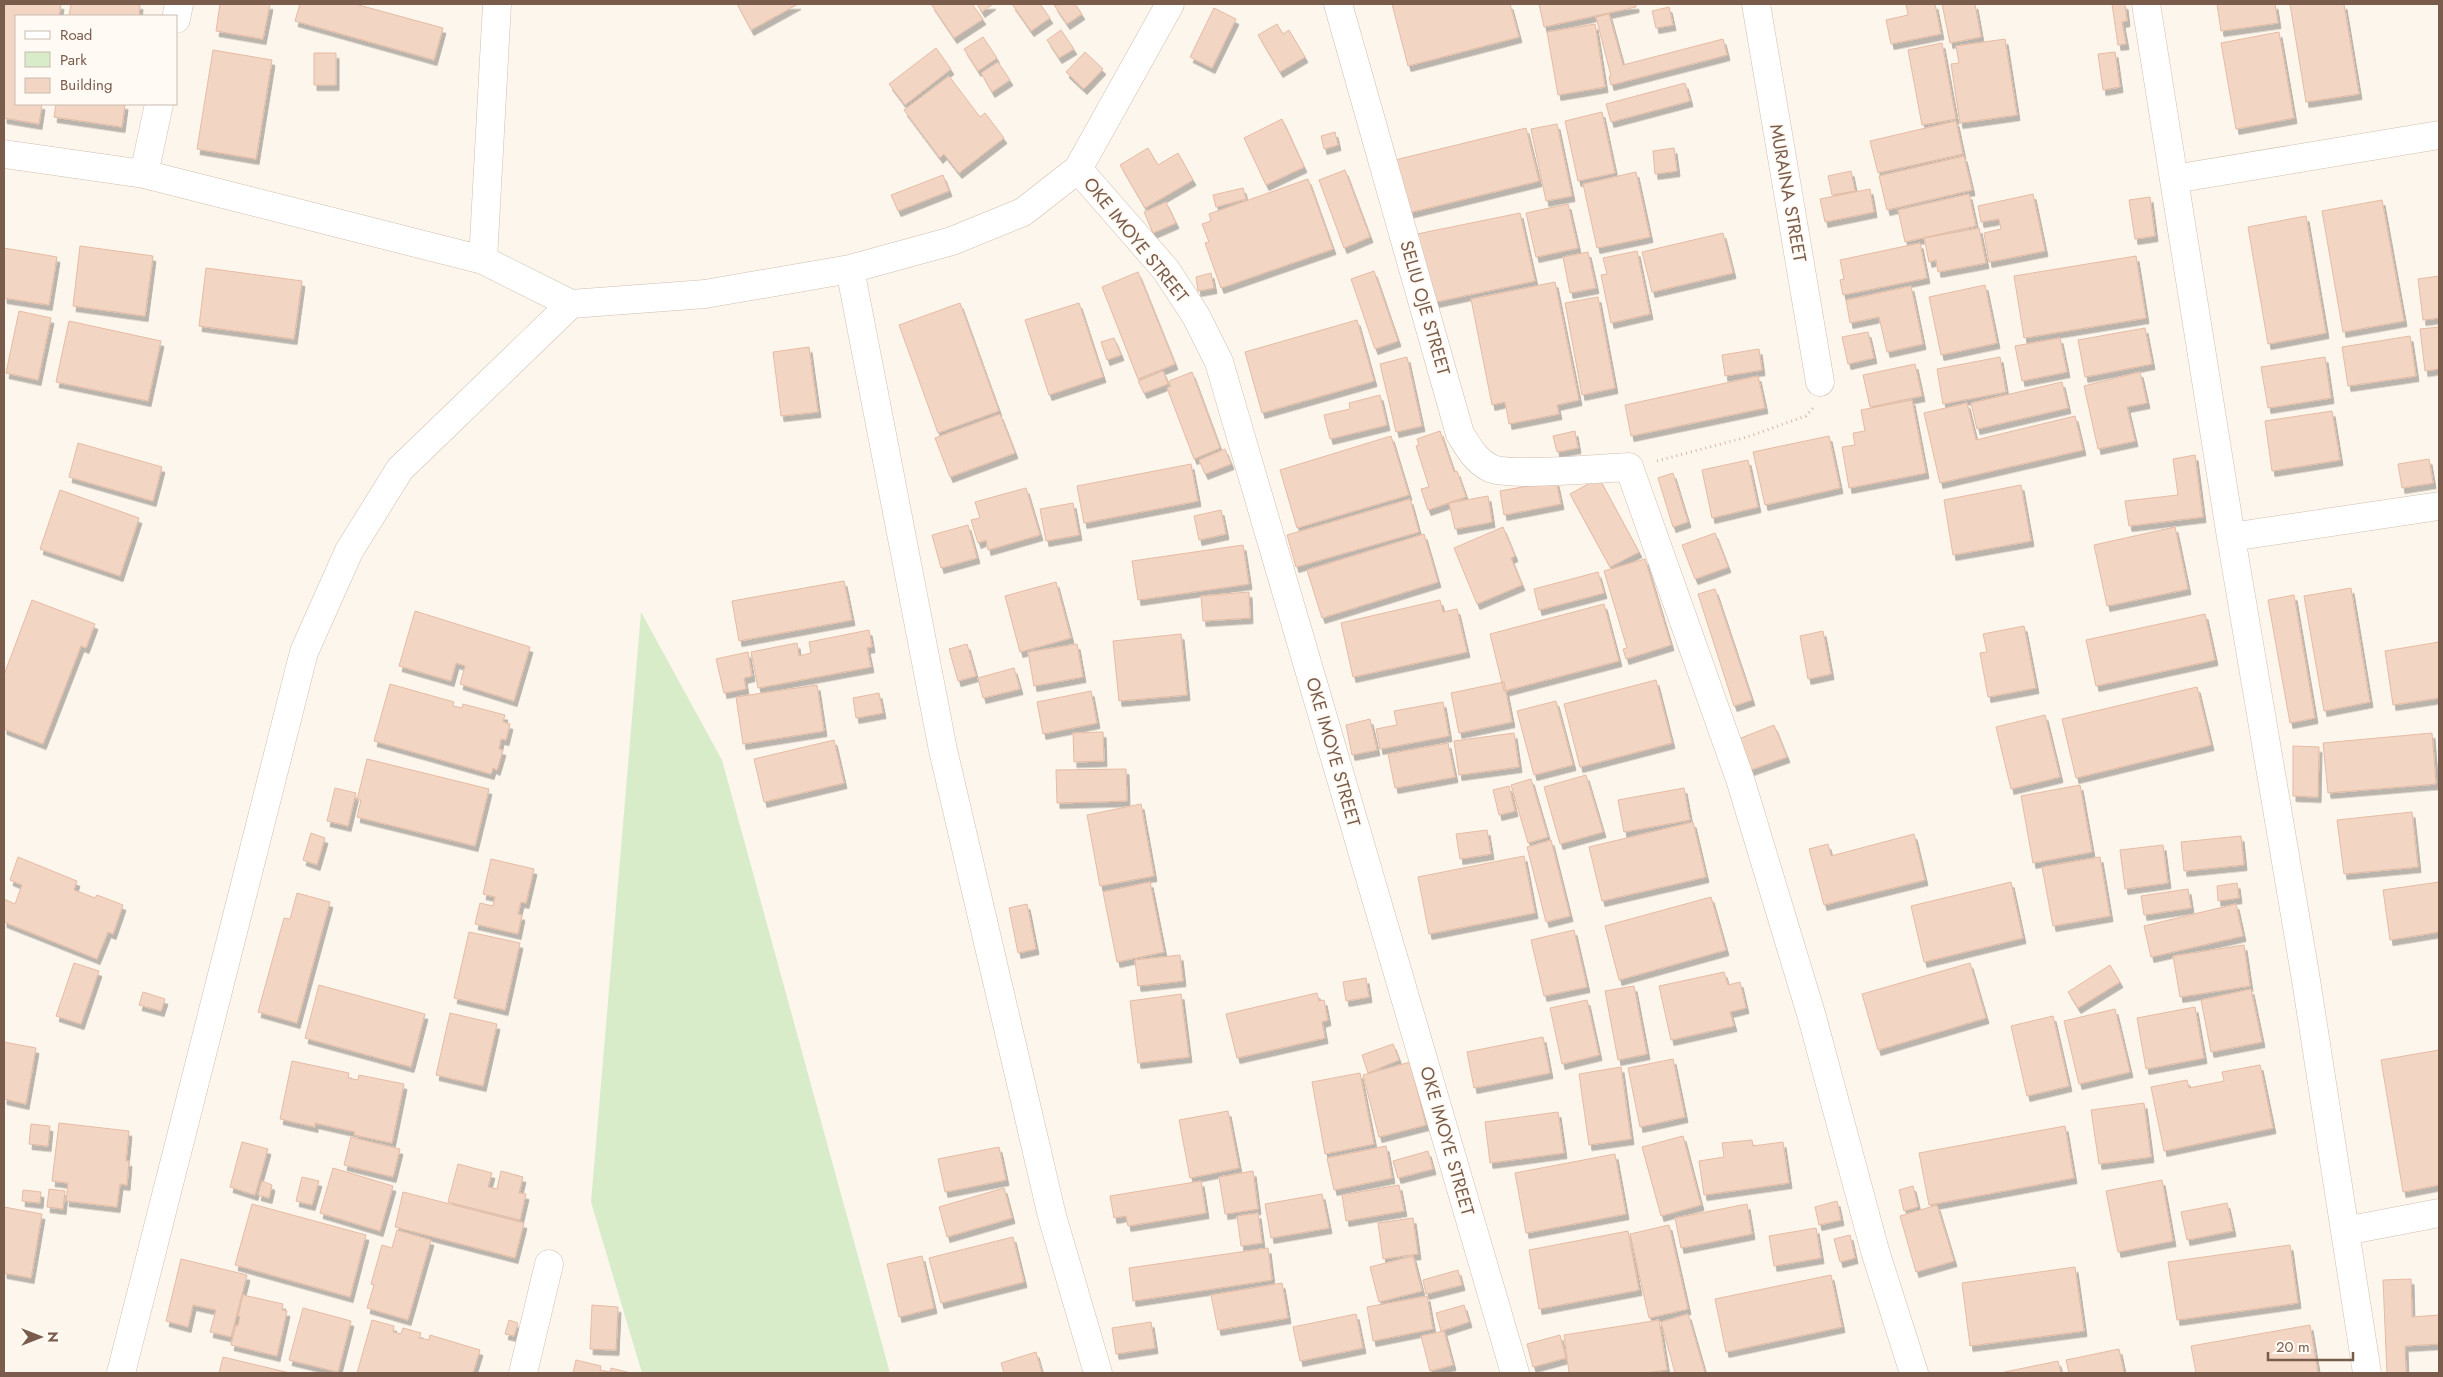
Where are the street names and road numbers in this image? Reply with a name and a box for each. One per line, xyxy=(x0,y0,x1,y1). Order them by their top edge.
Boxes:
street label: MURAINA STREET xyxy=(1763,122,1813,265)
street label: OKE IMOYE STREET xyxy=(1077,172,1195,309)
street label: SELIU OJE STREET xyxy=(1393,237,1457,379)
street label: OKE IMOYE STREET xyxy=(1299,674,1367,830)
street label: OKE IMOYE STREET xyxy=(1413,1063,1481,1219)

